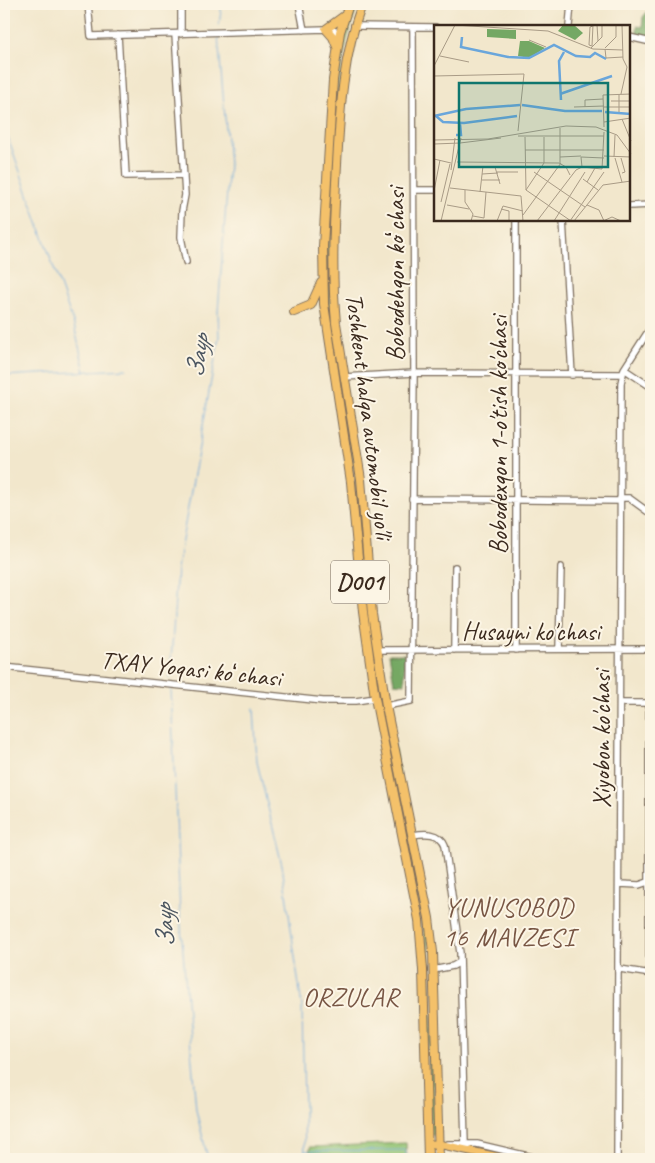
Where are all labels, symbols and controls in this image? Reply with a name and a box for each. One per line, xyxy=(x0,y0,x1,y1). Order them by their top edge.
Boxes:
inset map xyxy=(434,25,630,221)
street label: Bobodehqon koʻchasi xyxy=(380,184,412,361)
street label: Toshkent halqa avtomobil yo'li xyxy=(338,291,400,544)
street label: Bobodexqon 1-o'tish ko'chasi xyxy=(483,312,515,554)
water label: Заур xyxy=(178,329,218,380)
road number: D001 xyxy=(331,560,389,604)
street label: Husayni ko'chasi xyxy=(462,616,603,648)
street label: TXAY Yoqasi koʻchasi xyxy=(99,644,286,695)
street label: Xiyobon ko'chasi xyxy=(586,667,618,808)
district label: YUNUSOBOD 16 MAVZESI xyxy=(443,891,579,954)
water label: Заур xyxy=(146,900,182,949)
district label: ORZULAR xyxy=(303,981,401,1014)

